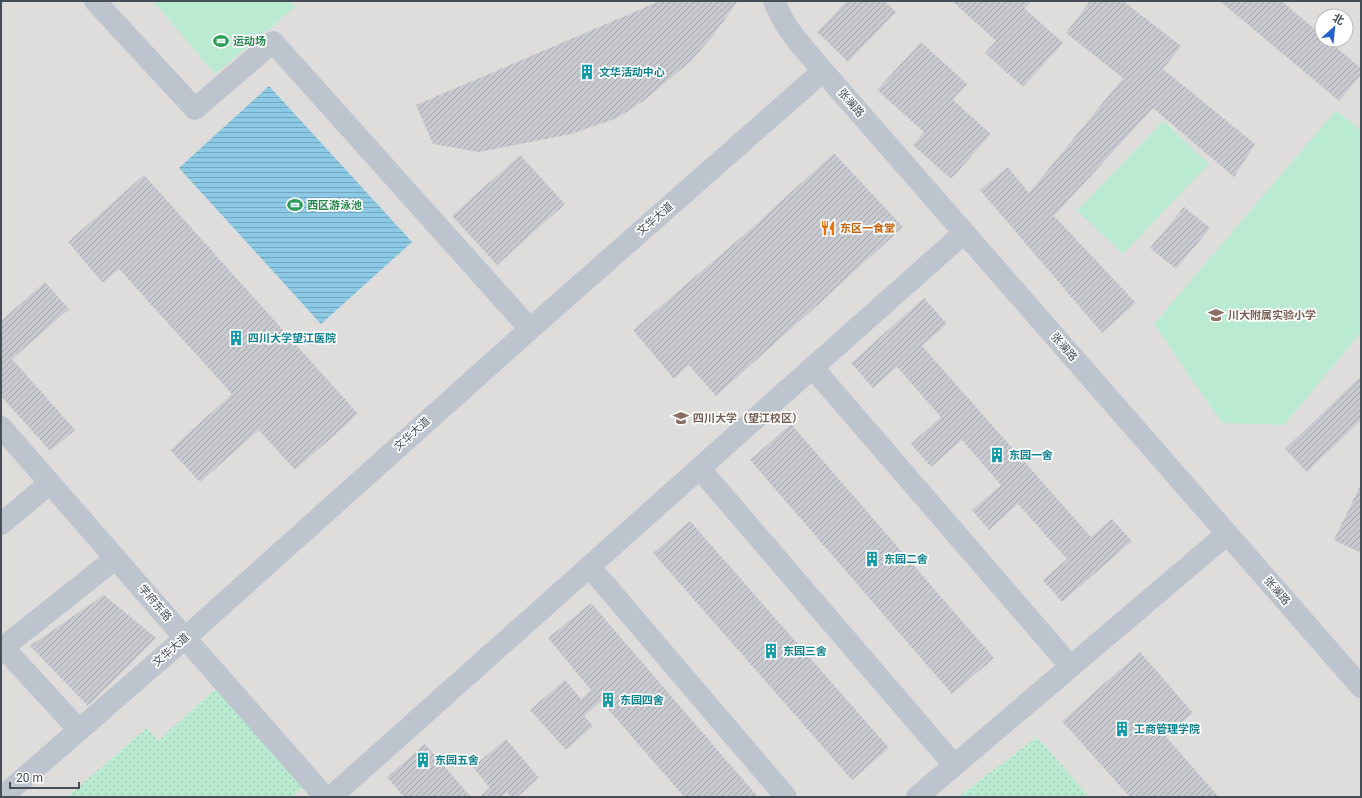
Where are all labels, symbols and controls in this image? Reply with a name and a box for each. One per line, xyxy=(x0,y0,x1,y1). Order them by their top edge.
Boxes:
north arrow xyxy=(1314,8,1354,48)
text: 北 xyxy=(1330,11,1346,28)
sports icon: 运动场 xyxy=(212,32,230,50)
place label: 运动场 xyxy=(233,35,266,48)
building icon: 文华活动中心 xyxy=(578,63,596,81)
place label: 文华活动中心 xyxy=(599,66,665,79)
street label: 张澜路 xyxy=(835,86,867,120)
sports icon: 西区游泳池 xyxy=(286,196,304,214)
place label: 西区游泳池 xyxy=(307,199,362,212)
street label: 文华大道 xyxy=(634,200,676,238)
restaurant icon: 东区一食堂 xyxy=(819,219,837,237)
place label: 东区一食堂 xyxy=(840,222,895,235)
school or university icon: 川大附属实验小学 xyxy=(1207,306,1225,324)
place label: 川大附属实验小学 xyxy=(1228,309,1316,322)
building icon: 四川大学望江医院 xyxy=(227,329,245,347)
street label: 张澜路 xyxy=(1048,330,1080,364)
place label: 四川大学望江医院 xyxy=(248,332,336,345)
school or university icon: 四川大学（望江校区） xyxy=(672,409,690,427)
place label: 四川大学（望江校区） xyxy=(693,412,803,425)
street label: 文华大道 xyxy=(391,414,433,454)
building icon: 东园一舍 xyxy=(988,446,1006,464)
place label: 东园一舍 xyxy=(1009,449,1053,462)
building icon: 东园二舍 xyxy=(863,550,881,568)
place label: 东园二舍 xyxy=(884,553,928,566)
street label: 张澜路 xyxy=(1261,574,1293,608)
street label: 学府东路 xyxy=(136,582,174,624)
street label: 文华大道 xyxy=(150,631,192,669)
building icon: 东园三舍 xyxy=(762,642,780,660)
place label: 东园三舍 xyxy=(783,645,827,658)
building icon: 东园四舍 xyxy=(599,691,617,709)
place label: 东园四舍 xyxy=(620,694,664,707)
building icon: 工商管理学院 xyxy=(1113,720,1131,738)
place label: 工商管理学院 xyxy=(1134,723,1200,736)
building icon: 东园五舍 xyxy=(414,751,432,769)
place label: 东园五舍 xyxy=(435,754,479,767)
scale bar xyxy=(10,764,79,790)
text: 20 m xyxy=(16,771,43,785)

